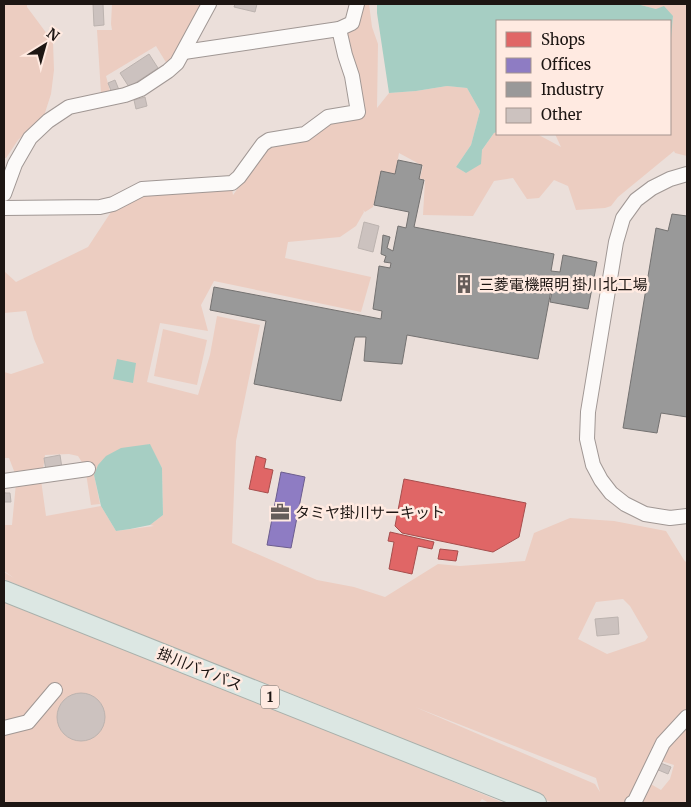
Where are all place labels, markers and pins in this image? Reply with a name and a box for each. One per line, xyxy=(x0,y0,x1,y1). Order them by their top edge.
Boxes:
building icon: 三菱電機照明 掛川北工場 xyxy=(453,273,475,295)
place label: 三菱電機照明 掛川北工場 xyxy=(479,275,648,294)
office icon: タミヤ掛川サーキット xyxy=(269,501,291,523)
place label: タミヤ掛川サーキット xyxy=(295,503,445,522)

